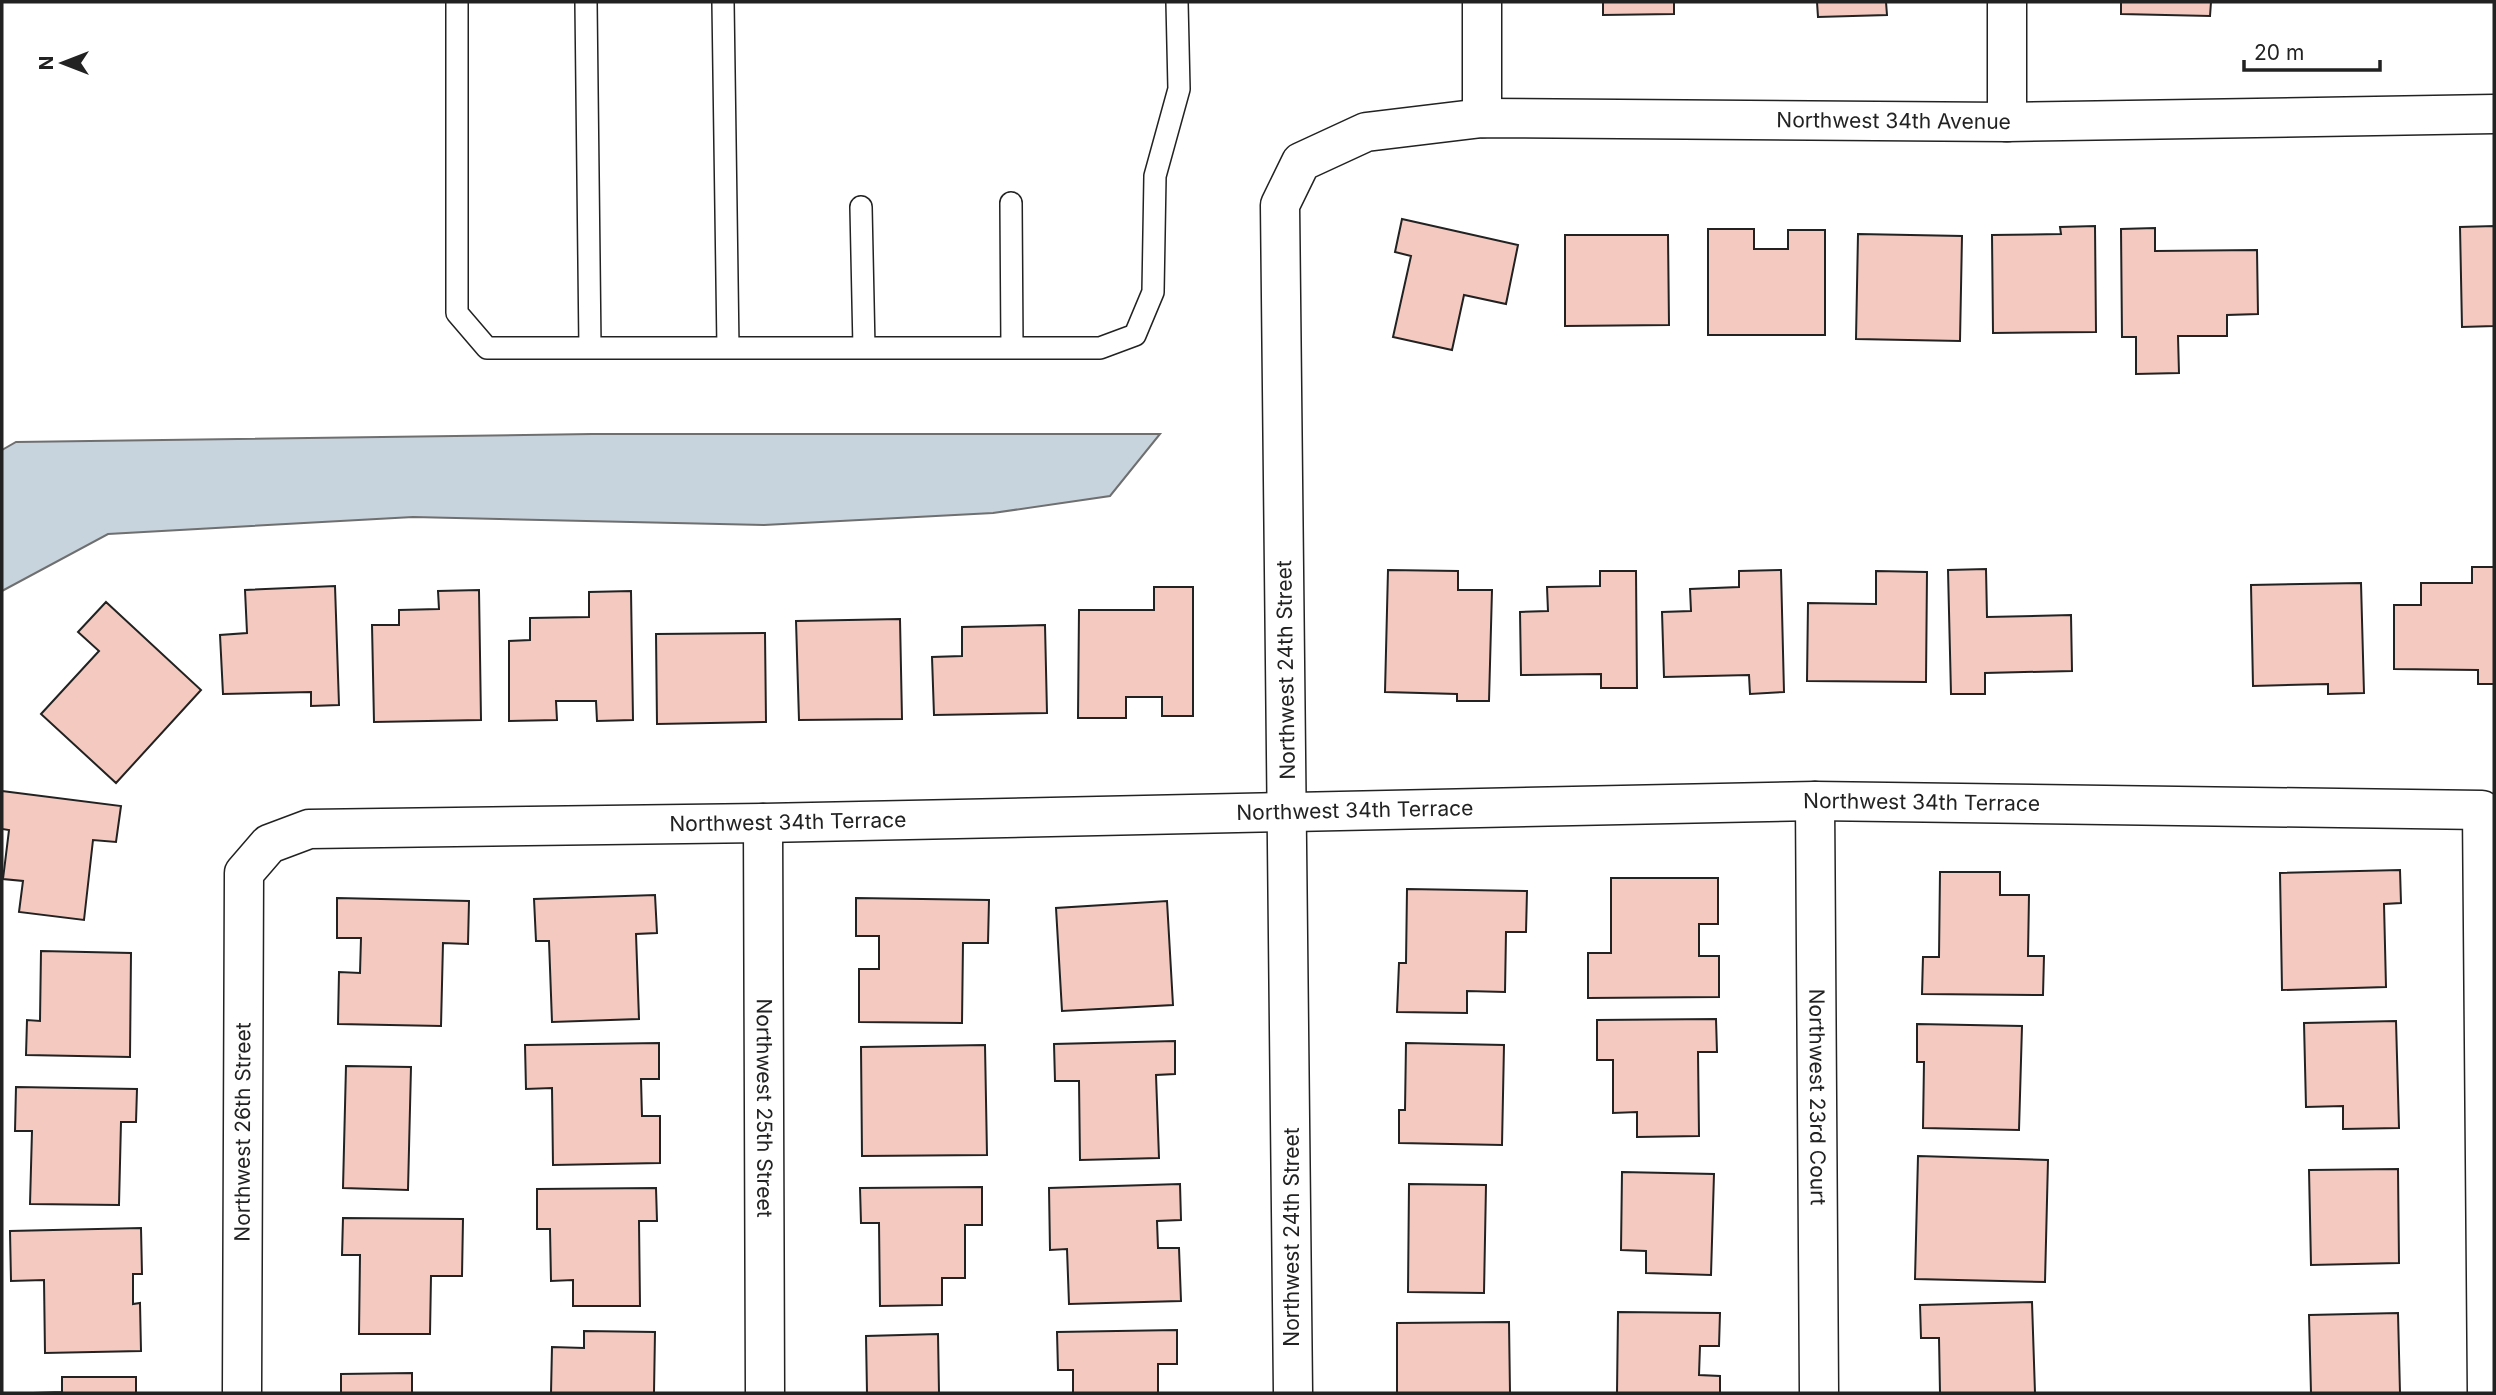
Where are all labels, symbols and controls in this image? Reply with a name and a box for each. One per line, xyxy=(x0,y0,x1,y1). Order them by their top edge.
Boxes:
north arrow xyxy=(28,28,98,98)
scale bar xyxy=(2244,28,2380,72)
text: 20 m xyxy=(2254,40,2304,65)
text: N xyxy=(35,56,58,70)
street label: Northwest 34th Avenue xyxy=(1776,107,2011,134)
street label: Northwest 24th Street xyxy=(1271,560,1300,780)
street label: Northwest 34th Terrace xyxy=(1803,788,2040,816)
street label: Northwest 34th Terrace xyxy=(1236,795,1474,825)
street label: Northwest 34th Terrace xyxy=(669,807,907,836)
street label: Northwest 23rd Court xyxy=(1804,989,1831,1205)
street label: Northwest 25th Street xyxy=(752,998,777,1218)
street label: Northwest 26th Street xyxy=(230,1022,255,1242)
street label: Northwest 24th Street xyxy=(1279,1127,1304,1347)

